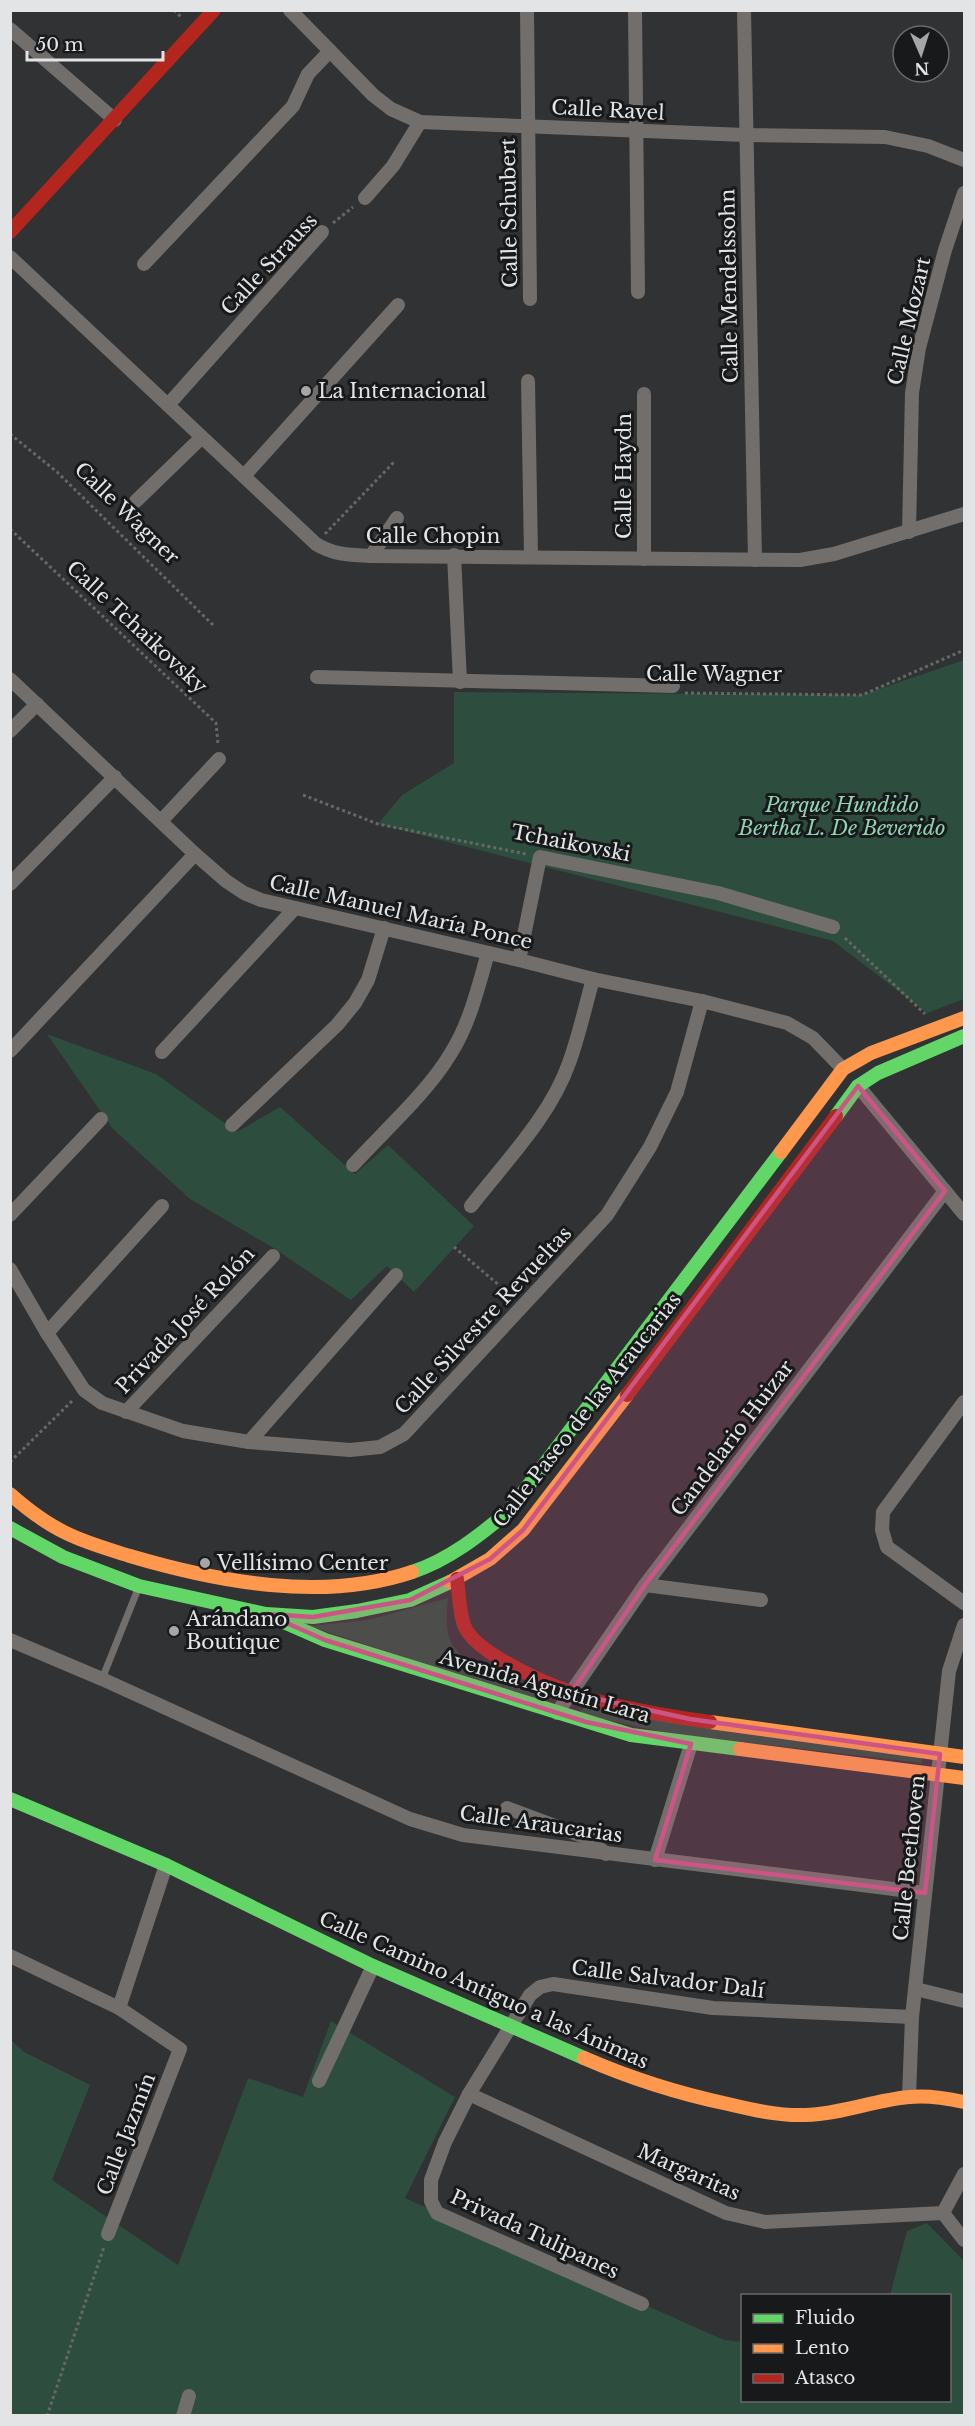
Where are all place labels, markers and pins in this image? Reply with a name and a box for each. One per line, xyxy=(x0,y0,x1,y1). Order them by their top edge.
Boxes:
place label: La Internacional xyxy=(318,379,487,403)
marker: La Internacional xyxy=(299,384,313,398)
place label: Vellísimo Center xyxy=(216,1551,389,1575)
marker: Vellísimo Center xyxy=(198,1556,212,1570)
place label: Arándano Boutique xyxy=(185,1607,287,1654)
marker: Arándano Boutique xyxy=(167,1624,181,1638)

